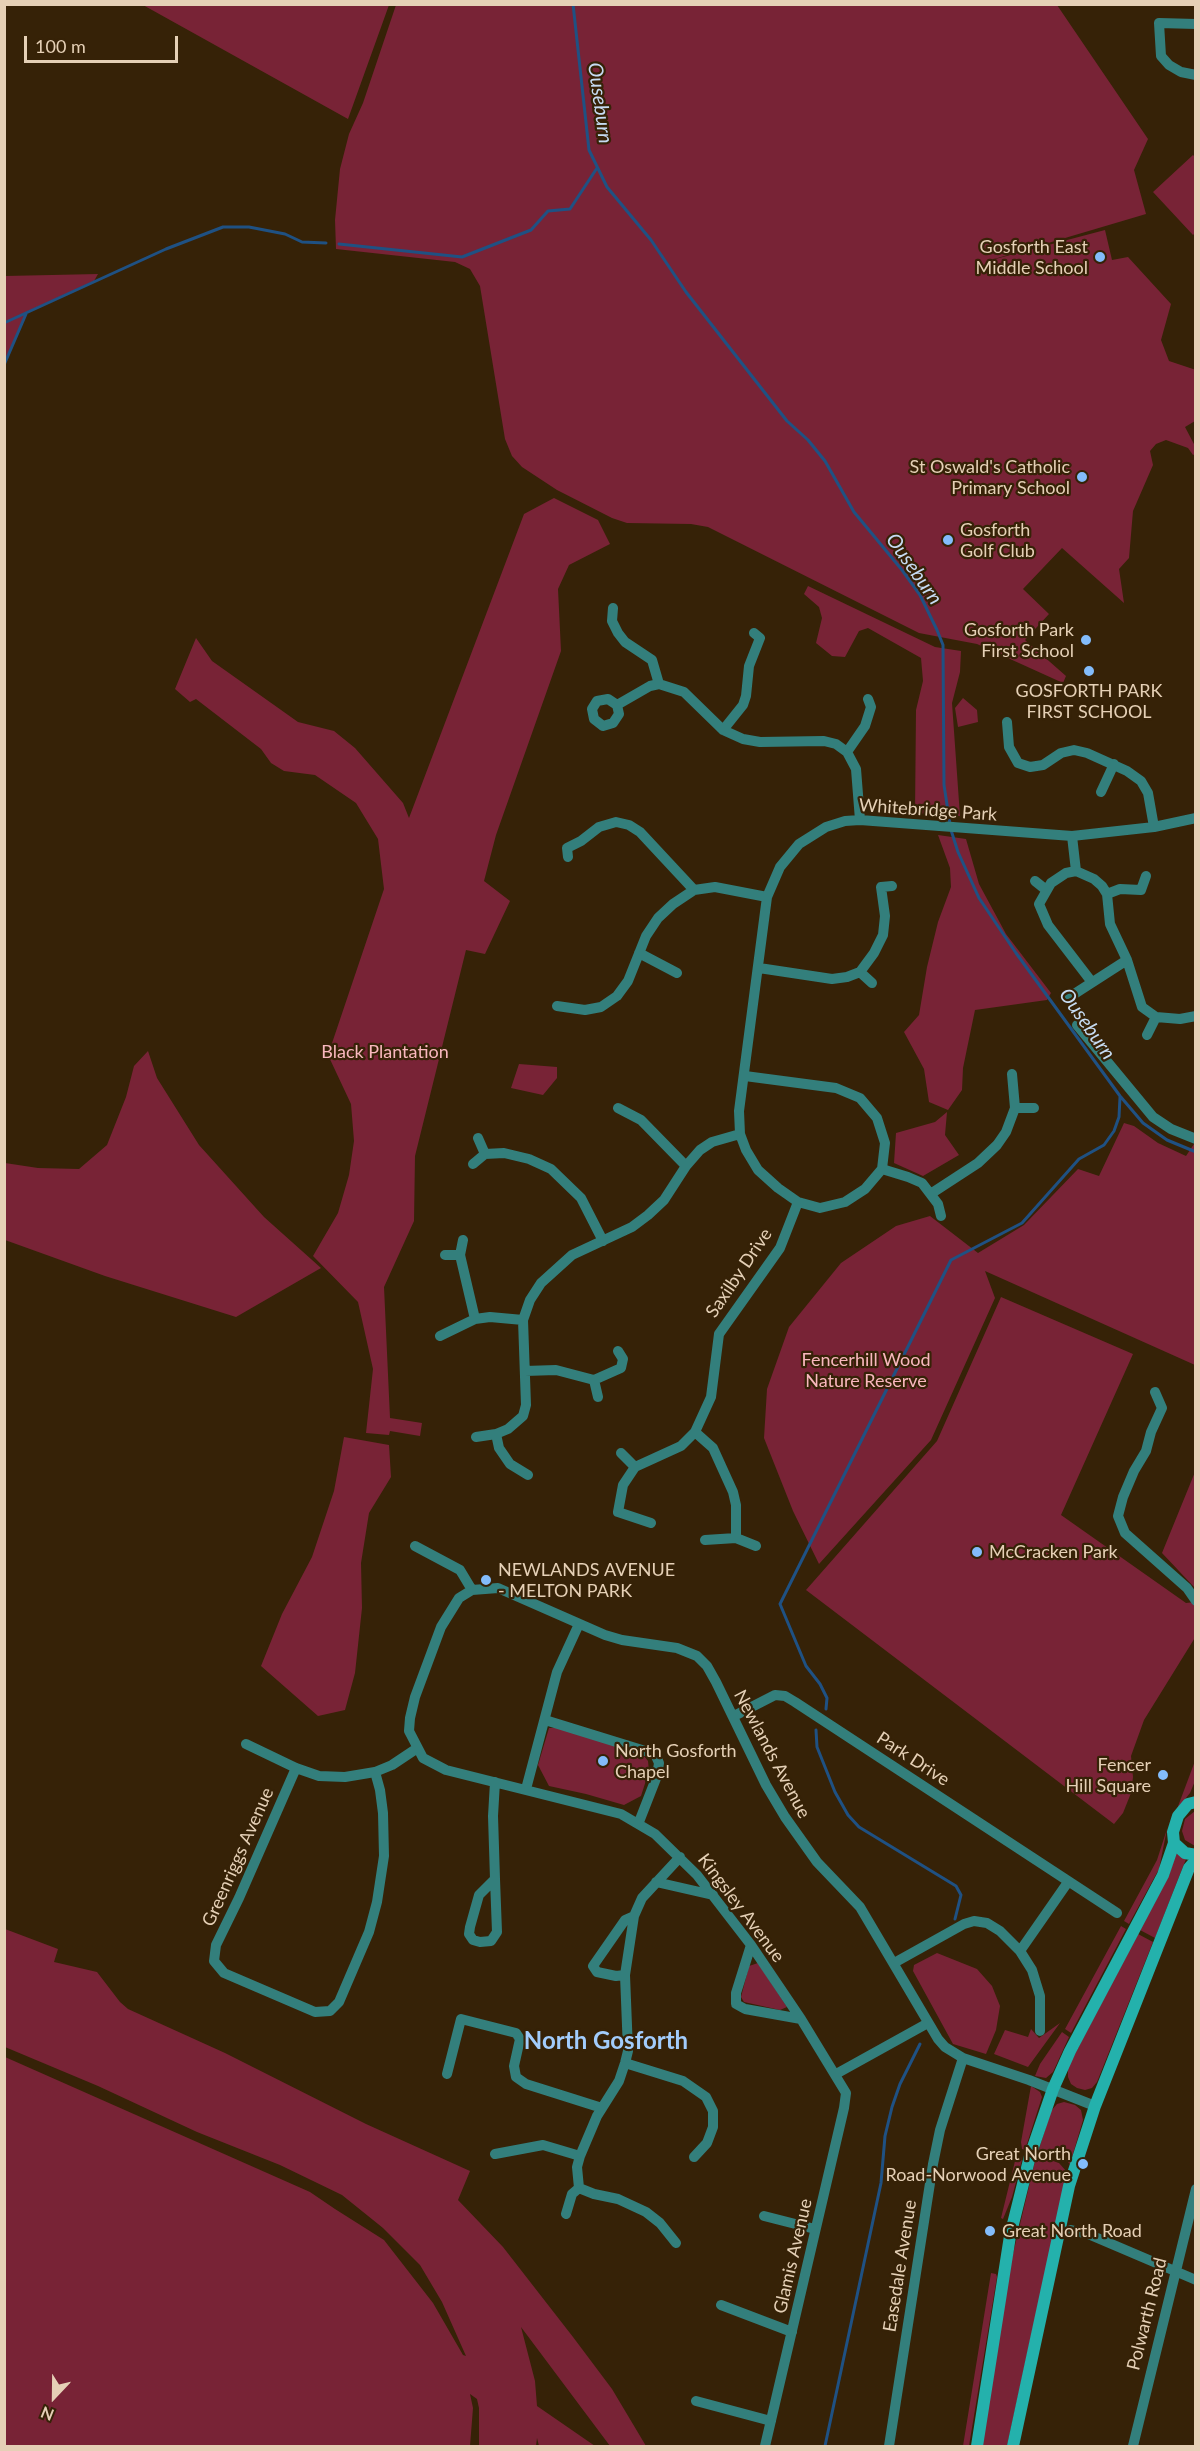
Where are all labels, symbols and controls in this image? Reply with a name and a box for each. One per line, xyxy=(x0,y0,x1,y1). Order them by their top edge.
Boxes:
scale bar xyxy=(27,24,182,62)
text: 100 m xyxy=(35,35,86,57)
water label: Ouseburn xyxy=(582,61,618,145)
place label: Gosforth East Middle School xyxy=(976,236,1088,278)
marker: Gosforth East Middle School xyxy=(1093,250,1107,264)
place label: St Oswald's Catholic Primary School xyxy=(910,456,1070,498)
marker: St Oswald's Catholic Primary School xyxy=(1075,470,1089,484)
place label: Gosforth Golf Club xyxy=(960,519,1035,562)
water label: Ouseburn xyxy=(881,529,947,609)
marker: Gosforth Golf Club xyxy=(941,533,955,547)
place label: Gosforth Park First School xyxy=(964,619,1074,662)
marker: Gosforth Park First School xyxy=(1079,633,1093,647)
marker: GOSFORTH PARK FIRST SCHOOL xyxy=(1082,664,1096,678)
place label: GOSFORTH PARK FIRST SCHOOL xyxy=(1016,680,1162,722)
street label: Whitebridge Park xyxy=(858,794,998,826)
water label: Ouseburn xyxy=(1054,984,1120,1064)
park label: Black Plantation xyxy=(321,1041,449,1063)
street label: Saxilby Drive xyxy=(701,1224,777,1322)
park label: Fencerhill Wood Nature Reserve xyxy=(801,1349,931,1392)
place label: McCracken Park xyxy=(989,1541,1118,1563)
marker: McCracken Park xyxy=(970,1545,984,1559)
place label: NEWLANDS AVENUE - MELTON PARK xyxy=(498,1559,675,1602)
marker: NEWLANDS AVENUE - MELTON PARK xyxy=(479,1573,493,1587)
street label: Newlands Avenue xyxy=(729,1686,815,1822)
street label: Park Drive xyxy=(872,1727,954,1791)
place label: North Gosforth Chapel xyxy=(615,1740,737,1782)
marker: North Gosforth Chapel xyxy=(596,1754,610,1768)
place label: Fencer Hill Square xyxy=(1066,1754,1151,1796)
marker: Fencer Hill Square xyxy=(1156,1768,1170,1782)
street label: Greenriggs Avenue xyxy=(198,1784,278,1930)
street label: Kingsley Avenue xyxy=(693,1849,789,1967)
district label: North Gosforth xyxy=(524,2027,688,2055)
place label: Great North Road-Norwood Avenue xyxy=(885,2143,1071,2186)
marker: Great North Road-Norwood Avenue xyxy=(1076,2157,1090,2171)
street label: Glamis Avenue xyxy=(769,2196,817,2316)
street label: Easedale Avenue xyxy=(879,2198,921,2334)
place label: Great North Road xyxy=(1002,2220,1142,2242)
marker: Great North Road xyxy=(983,2224,997,2238)
street label: Polwarth Road xyxy=(1123,2255,1171,2373)
north arrow xyxy=(24,2367,84,2427)
text: N xyxy=(38,2403,56,2425)

